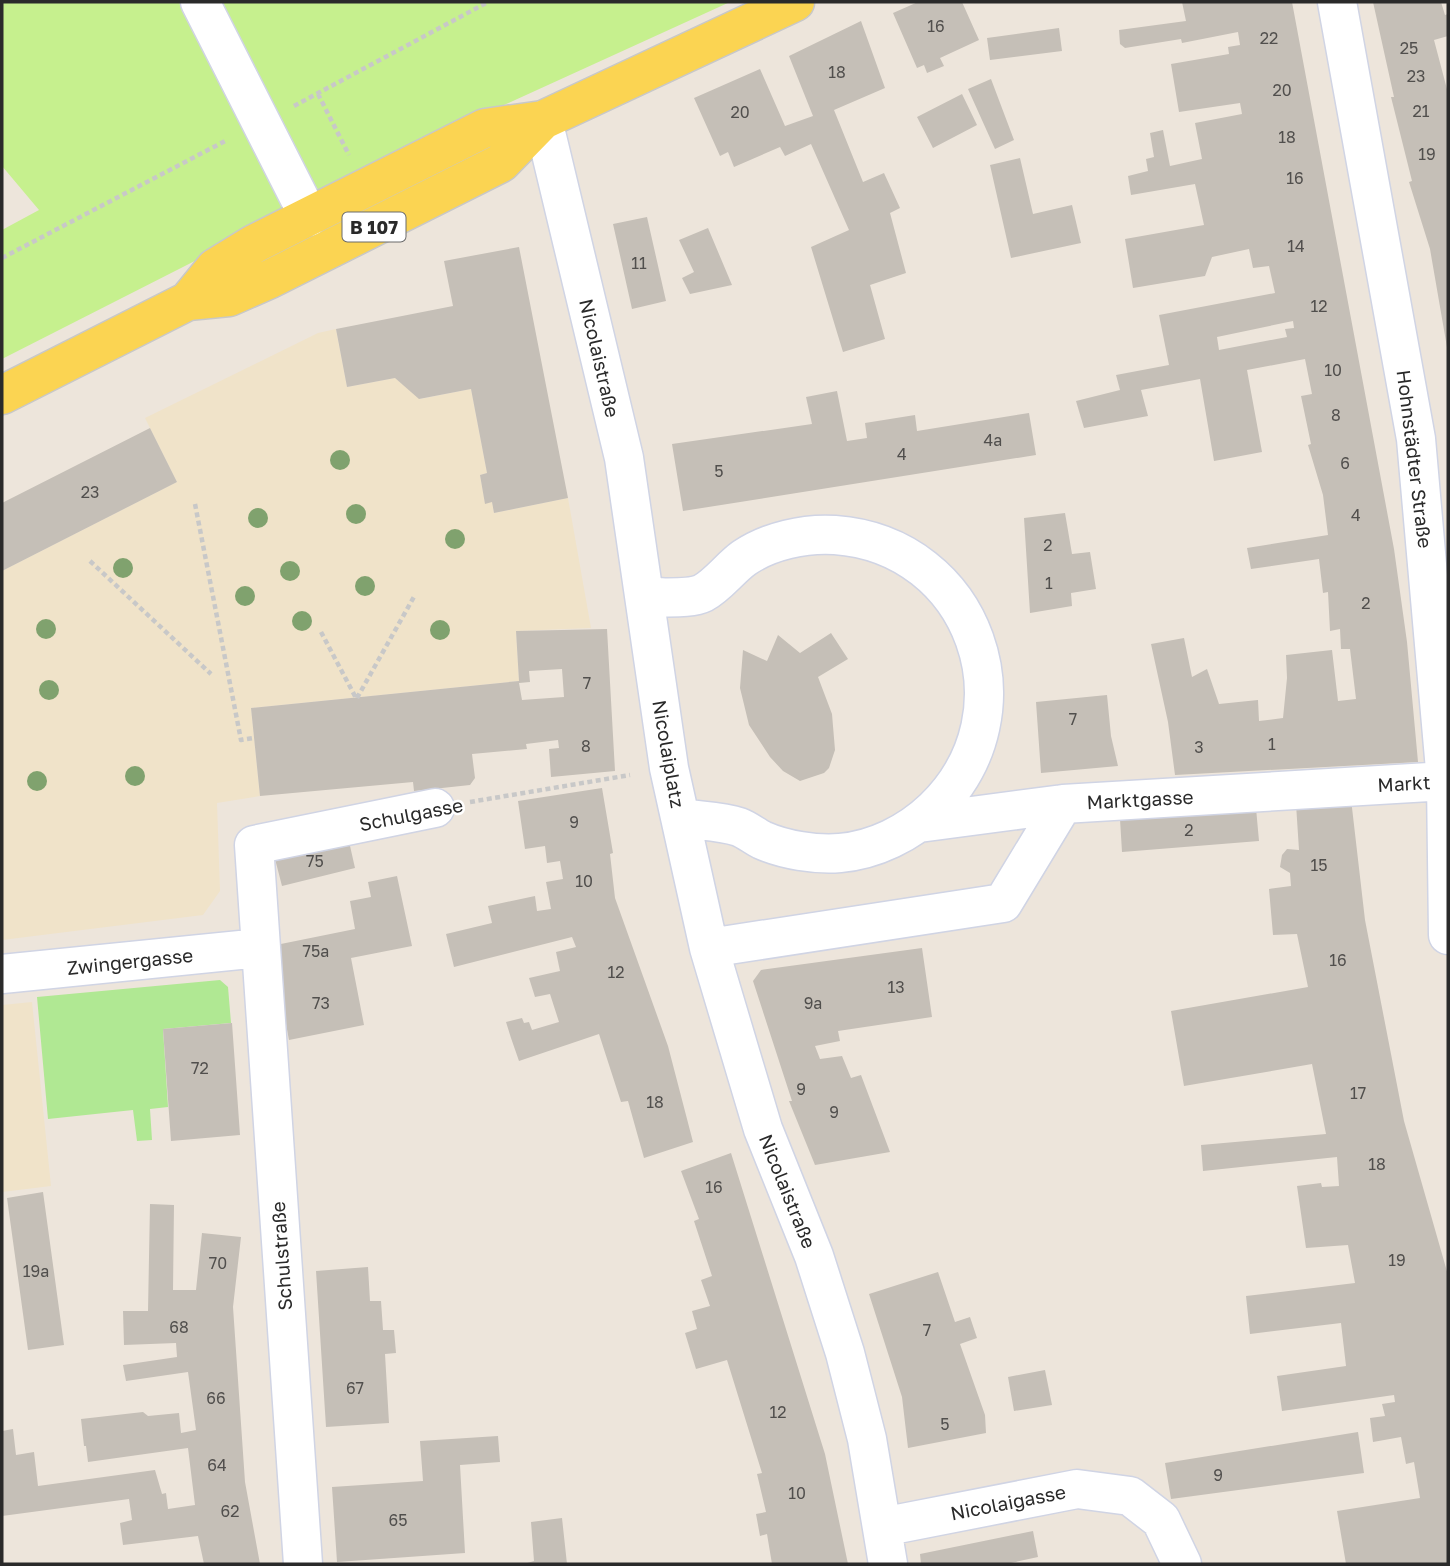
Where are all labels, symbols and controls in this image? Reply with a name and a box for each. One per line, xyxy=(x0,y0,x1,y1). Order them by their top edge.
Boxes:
house number: 16 xyxy=(927,16,945,36)
house number: 22 xyxy=(1260,28,1278,48)
house number: 25 xyxy=(1400,38,1418,58)
house number: 18 xyxy=(828,62,846,82)
house number: 23 xyxy=(1407,66,1425,86)
house number: 20 xyxy=(1272,80,1292,100)
house number: 21 xyxy=(1412,101,1430,121)
house number: 20 xyxy=(730,102,750,122)
house number: 18 xyxy=(1278,127,1296,147)
house number: 19 xyxy=(1418,144,1436,164)
house number: 16 xyxy=(1286,168,1304,188)
road number: B 107 xyxy=(342,212,406,242)
house number: 14 xyxy=(1287,236,1305,256)
house number: 11 xyxy=(631,253,647,273)
house number: 12 xyxy=(1310,296,1328,316)
street label: Nicolaistraße xyxy=(575,297,625,419)
house number: 10 xyxy=(1324,360,1342,380)
street label: Hohnstädter Straße xyxy=(1393,369,1437,549)
house number: 8 xyxy=(1331,405,1341,425)
house number: 4a xyxy=(984,430,1002,450)
house number: 4 xyxy=(897,444,907,464)
house number: 6 xyxy=(1340,453,1350,473)
house number: 5 xyxy=(714,461,724,481)
house number: 23 xyxy=(81,482,99,502)
house number: 4 xyxy=(1351,505,1361,525)
house number: 2 xyxy=(1043,535,1053,555)
house number: 1 xyxy=(1045,573,1053,593)
house number: 2 xyxy=(1361,593,1371,613)
house number: 7 xyxy=(583,673,591,693)
street label: Nicolaiplatz xyxy=(648,698,690,810)
house number: 7 xyxy=(1069,709,1077,729)
house number: 1 xyxy=(1268,734,1276,754)
house number: 8 xyxy=(581,736,591,756)
house number: 3 xyxy=(1194,737,1204,757)
street label: Markt xyxy=(1377,770,1431,796)
street label: Marktgasse xyxy=(1086,785,1194,813)
street label: Schulgasse xyxy=(357,793,465,835)
house number: 9 xyxy=(569,812,579,832)
house number: 2 xyxy=(1184,820,1194,840)
house number: 75 xyxy=(306,851,324,871)
house number: 15 xyxy=(1310,855,1328,875)
house number: 10 xyxy=(575,871,593,891)
house number: 75a xyxy=(303,941,329,961)
street label: Zwingergasse xyxy=(66,943,194,979)
house number: 16 xyxy=(1329,950,1347,970)
house number: 12 xyxy=(607,962,625,982)
house number: 13 xyxy=(887,977,905,997)
house number: 73 xyxy=(312,993,330,1013)
house number: 9a xyxy=(804,993,822,1013)
house number: 72 xyxy=(191,1058,209,1078)
house number: 9 xyxy=(796,1079,806,1099)
house number: 17 xyxy=(1350,1083,1366,1103)
house number: 18 xyxy=(646,1092,664,1112)
house number: 9 xyxy=(829,1102,839,1122)
street label: Nicolaistraße xyxy=(755,1131,821,1251)
house number: 18 xyxy=(1368,1154,1386,1174)
house number: 16 xyxy=(705,1177,723,1197)
street label: Schulstraße xyxy=(266,1201,296,1311)
house number: 19 xyxy=(1388,1250,1406,1270)
house number: 70 xyxy=(209,1253,227,1273)
house number: 19a xyxy=(23,1261,49,1281)
house number: 68 xyxy=(169,1317,189,1337)
house number: 7 xyxy=(923,1320,931,1340)
house number: 67 xyxy=(346,1378,364,1398)
house number: 66 xyxy=(206,1388,226,1408)
house number: 12 xyxy=(769,1402,787,1422)
house number: 5 xyxy=(940,1414,950,1434)
house number: 64 xyxy=(207,1455,227,1475)
house number: 9 xyxy=(1213,1465,1223,1485)
street label: Nicolaigasse xyxy=(948,1480,1068,1524)
house number: 10 xyxy=(788,1483,806,1503)
house number: 62 xyxy=(221,1501,239,1521)
house number: 65 xyxy=(389,1510,407,1530)

